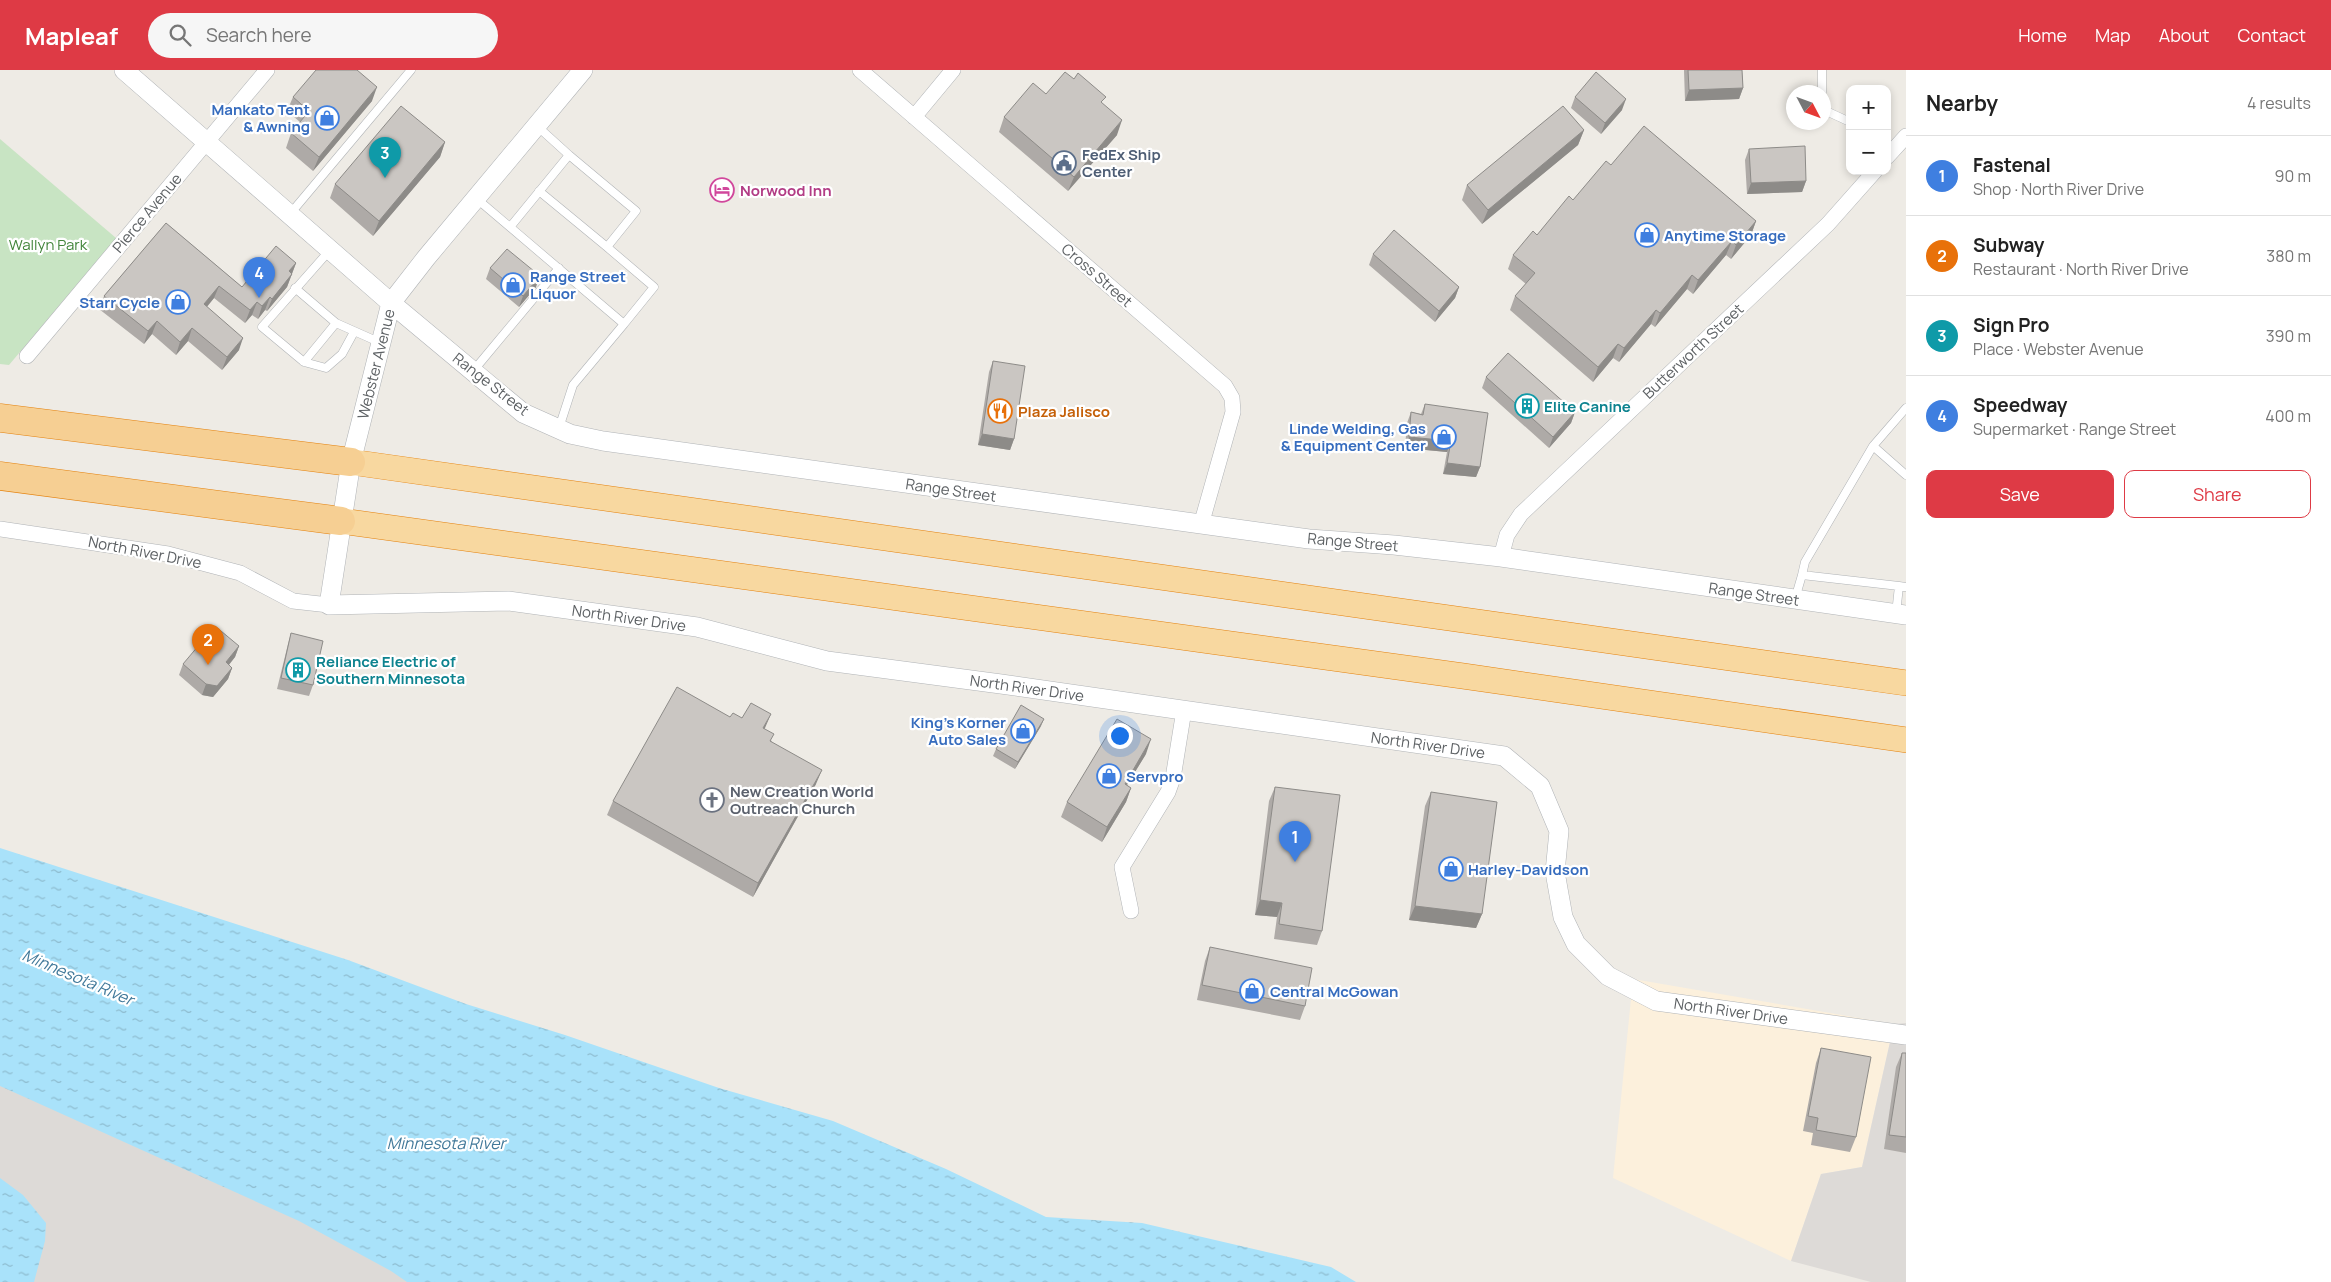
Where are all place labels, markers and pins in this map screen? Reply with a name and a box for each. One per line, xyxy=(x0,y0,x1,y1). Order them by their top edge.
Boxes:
place label: Mankato Tent & Awning xyxy=(212,99,310,137)
shop icon: Mankato Tent & Awning xyxy=(314,105,340,131)
pin: 3 xyxy=(369,137,401,178)
place label: FedEx Ship Center xyxy=(1082,144,1161,182)
public building icon: FedEx Ship Center xyxy=(1051,150,1077,176)
hotel icon: Norwood Inn xyxy=(709,177,735,203)
place label: Norwood Inn xyxy=(740,180,832,201)
shop icon: Anytime Storage xyxy=(1634,222,1660,248)
place label: Anytime Storage xyxy=(1664,225,1786,246)
pin: 4 xyxy=(243,257,275,298)
place label: Range Street Liquor xyxy=(530,266,626,304)
shop icon: Range Street Liquor xyxy=(500,272,526,298)
shop icon: Starr Cycle xyxy=(165,289,191,315)
place label: Starr Cycle xyxy=(79,292,160,313)
building icon: Elite Canine xyxy=(1514,393,1540,419)
place label: Elite Canine xyxy=(1544,396,1631,417)
restaurant icon: Plaza Jalisco xyxy=(987,398,1013,424)
place label: Plaza Jalisco xyxy=(1018,401,1110,422)
place label: Linde Welding, Gas & Equipment Center xyxy=(1281,418,1426,456)
shop icon: Linde Welding, Gas & Equipment Center xyxy=(1431,424,1457,450)
pin: 2 xyxy=(192,624,224,665)
place label: Reliance Electric of Southern Minnesota xyxy=(316,651,465,689)
building icon: Reliance Electric of Southern Minnesota xyxy=(285,657,311,683)
place label: King's Korner Auto Sales xyxy=(911,712,1006,750)
shop icon: King's Korner Auto Sales xyxy=(1010,718,1036,744)
shop icon: Servpro xyxy=(1096,763,1122,789)
place label: Servpro xyxy=(1126,766,1184,787)
place label: New Creation World Outreach Church xyxy=(730,781,874,819)
church icon: New Creation World Outreach Church xyxy=(699,787,725,813)
pin: 1 xyxy=(1279,821,1311,862)
shop icon: Harley-Davidson xyxy=(1438,856,1464,882)
place label: Harley-Davidson xyxy=(1468,859,1589,880)
shop icon: Central McGowan xyxy=(1239,978,1265,1004)
place label: Central McGowan xyxy=(1270,981,1398,1002)

